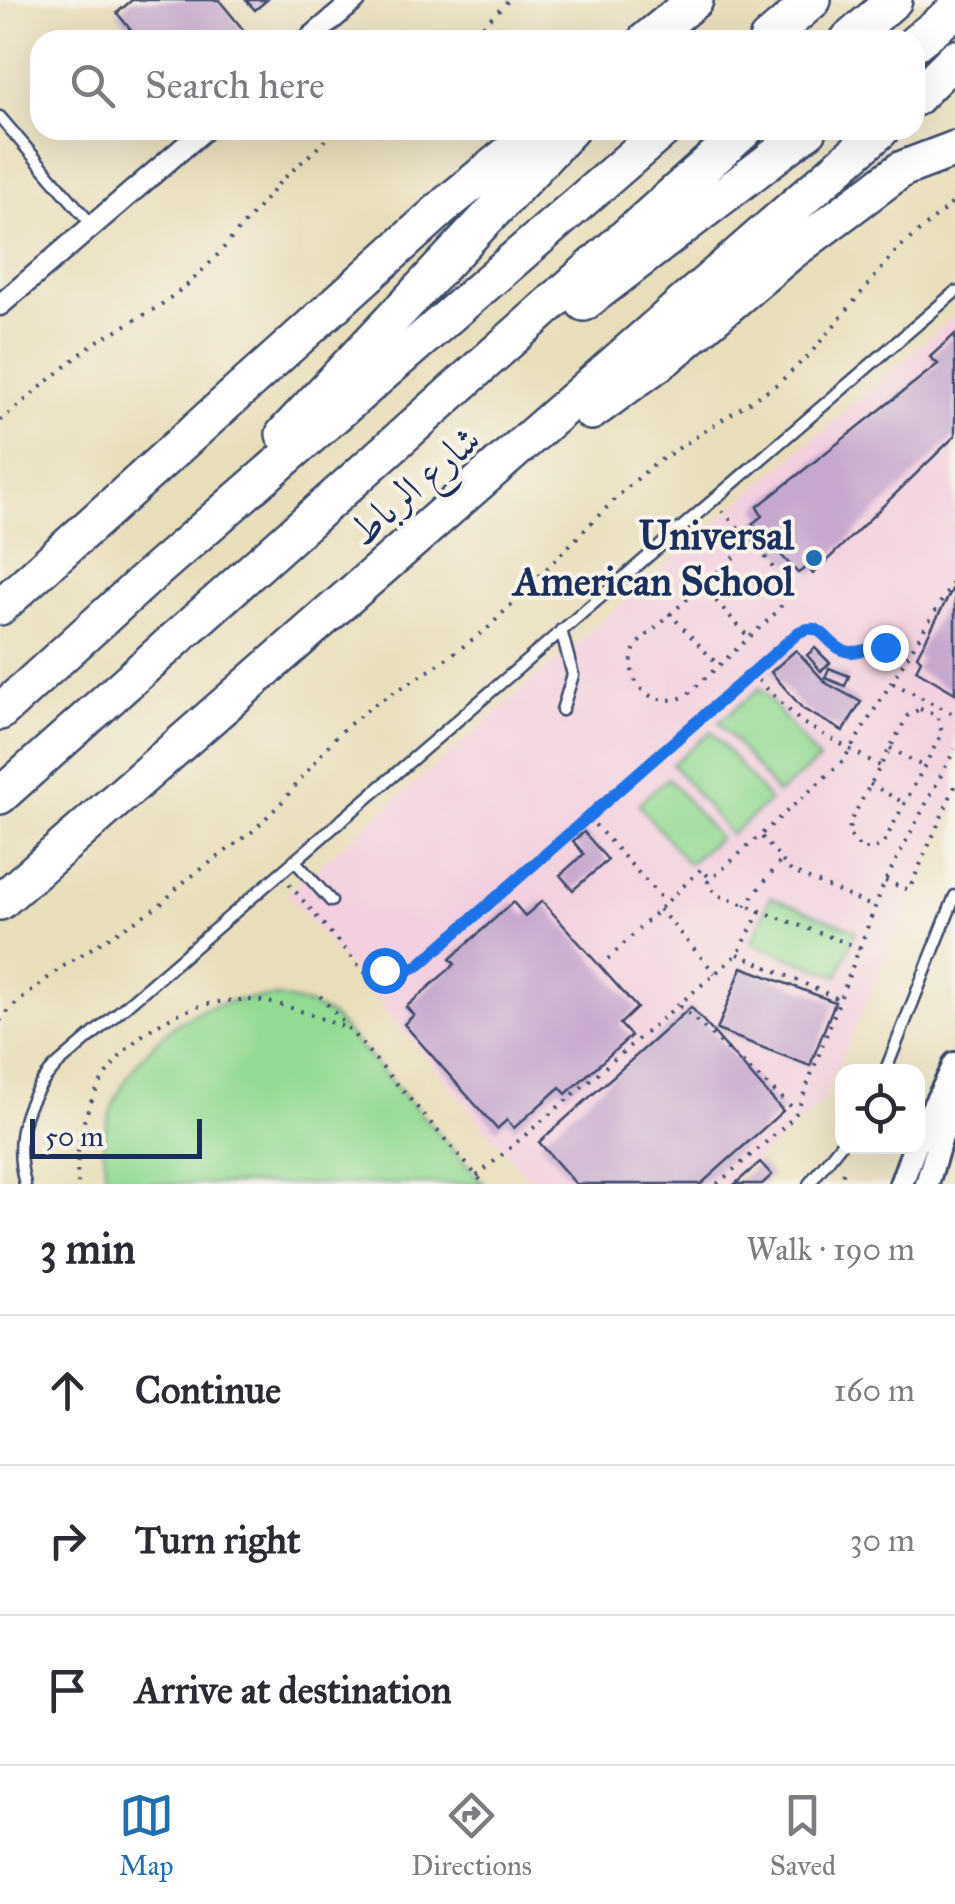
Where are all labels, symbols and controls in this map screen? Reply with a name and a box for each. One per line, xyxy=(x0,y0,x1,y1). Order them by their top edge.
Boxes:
search box xyxy=(30,30,925,140)
icon: search xyxy=(65,58,120,113)
text: Search here xyxy=(145,62,325,108)
street label: شارع الرباط xyxy=(338,415,496,563)
place label: Universal American School xyxy=(511,511,795,606)
marker: Universal American School xyxy=(803,547,825,569)
route end xyxy=(863,625,909,671)
route start xyxy=(362,948,408,994)
map controls xyxy=(835,1064,925,1154)
button: locate xyxy=(835,1064,925,1154)
scale bar xyxy=(30,1114,202,1158)
text: 50 m xyxy=(45,1119,104,1154)
text: 3 min xyxy=(40,1223,135,1275)
text: Walk · 190 m xyxy=(746,1230,915,1269)
icon: ahead xyxy=(40,1363,95,1418)
text: Continue xyxy=(135,1367,281,1413)
text: 160 m xyxy=(834,1371,915,1410)
icon: right xyxy=(40,1513,95,1568)
text: Turn right xyxy=(135,1517,301,1563)
text: 30 m xyxy=(850,1521,915,1560)
icon: arrive xyxy=(40,1663,95,1718)
text: Arrive at destination xyxy=(135,1667,452,1713)
tab: Map xyxy=(119,1788,174,1883)
tab: Directions xyxy=(411,1788,532,1883)
tab: Saved xyxy=(770,1788,836,1883)

